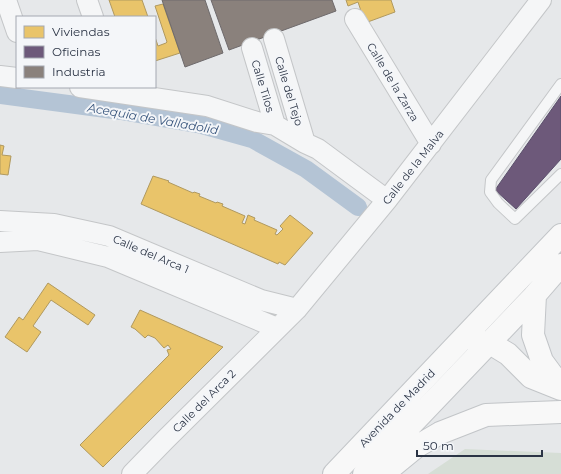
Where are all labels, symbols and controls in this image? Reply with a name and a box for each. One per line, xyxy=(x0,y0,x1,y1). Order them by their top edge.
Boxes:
legend xyxy=(16,16,156,88)
text: Viviendas xyxy=(52,24,110,39)
street label: Calle de la Zarza xyxy=(364,40,422,124)
text: Oficinas xyxy=(52,44,101,59)
street label: Calle del Tejo xyxy=(272,55,306,127)
street label: Calle Tilos xyxy=(248,58,278,115)
text: Industria xyxy=(52,64,106,79)
water label: Acequia de Valladolid xyxy=(86,99,220,138)
street label: Calle de la Malva xyxy=(379,127,447,207)
street label: Calle del Arca 1 xyxy=(111,232,191,276)
street label: Avenida de Madrid xyxy=(356,366,438,450)
street label: Calle del Arca 2 xyxy=(170,367,238,435)
scale bar xyxy=(417,432,542,458)
text: 50 m xyxy=(423,438,454,453)

